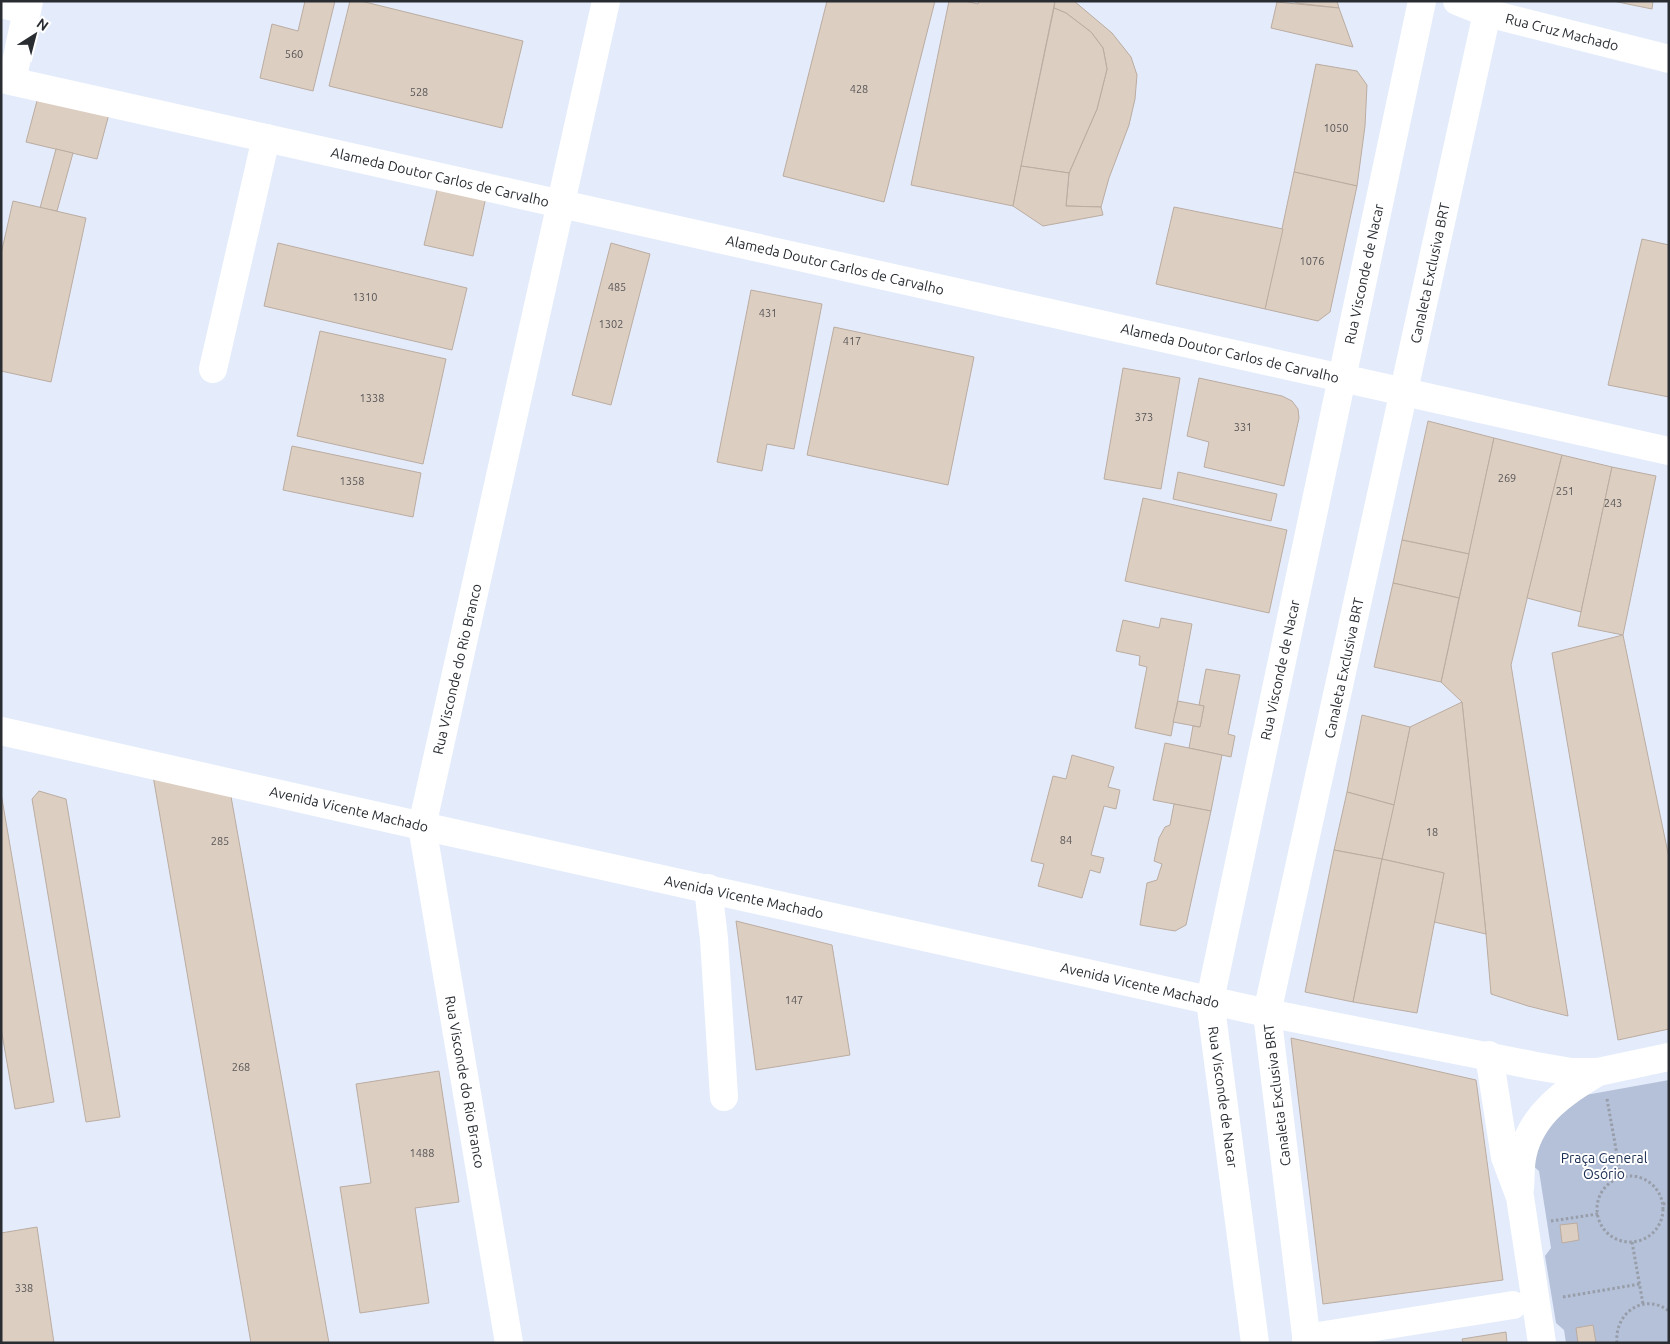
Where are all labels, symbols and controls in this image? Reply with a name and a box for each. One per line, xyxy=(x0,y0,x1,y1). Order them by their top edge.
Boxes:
north arrow xyxy=(10,10,60,60)
street label: Rua Cruz Machado xyxy=(1504,10,1620,54)
text: N xyxy=(34,15,52,34)
house number: 560 xyxy=(285,48,303,60)
house number: 428 xyxy=(850,83,868,95)
house number: 528 xyxy=(410,86,428,98)
house number: 1050 xyxy=(1324,122,1348,134)
street label: Alameda Doutor Carlos de Carvalho xyxy=(329,144,551,210)
street label: Canaleta Exclusiva BRT xyxy=(1407,201,1453,345)
street label: Rua Visconde de Nacar xyxy=(1341,202,1387,346)
street label: Alameda Doutor Carlos de Carvalho xyxy=(724,232,946,298)
house number: 1076 xyxy=(1300,255,1324,267)
house number: 485 xyxy=(608,281,626,293)
house number: 1310 xyxy=(353,291,377,303)
house number: 431 xyxy=(759,307,777,319)
house number: 1302 xyxy=(599,318,623,330)
street label: Alameda Doutor Carlos de Carvalho xyxy=(1119,320,1341,386)
house number: 417 xyxy=(843,335,861,347)
house number: 1338 xyxy=(360,392,384,404)
house number: 373 xyxy=(1135,411,1153,423)
house number: 331 xyxy=(1234,421,1252,433)
house number: 269 xyxy=(1498,472,1516,484)
house number: 1358 xyxy=(340,475,364,487)
house number: 251 xyxy=(1556,485,1574,497)
house number: 243 xyxy=(1604,497,1622,509)
street label: Rua Visconde do Rio Branco xyxy=(430,582,484,756)
street label: Canaleta Exclusiva BRT xyxy=(1321,596,1367,740)
street label: Rua Visconde de Nacar xyxy=(1257,598,1303,742)
street label: Avenida Vicente Machado xyxy=(268,783,430,835)
house number: 18 xyxy=(1426,826,1438,838)
house number: 84 xyxy=(1060,834,1072,846)
house number: 285 xyxy=(211,835,229,847)
street label: Avenida Vicente Machado xyxy=(663,872,825,922)
street label: Avenida Vicente Machado xyxy=(1059,959,1221,1011)
house number: 147 xyxy=(785,994,803,1006)
street label: Rua Visconde do Rio Branco xyxy=(442,995,488,1169)
street label: Canaleta Exclusiva BRT xyxy=(1260,1023,1294,1167)
street label: Rua Visconde de Nacar xyxy=(1205,1025,1241,1170)
house number: 268 xyxy=(232,1061,250,1073)
house number: 1488 xyxy=(410,1147,434,1159)
park label: Praça General Osório xyxy=(1561,1150,1648,1182)
house number: 338 xyxy=(15,1282,33,1294)

